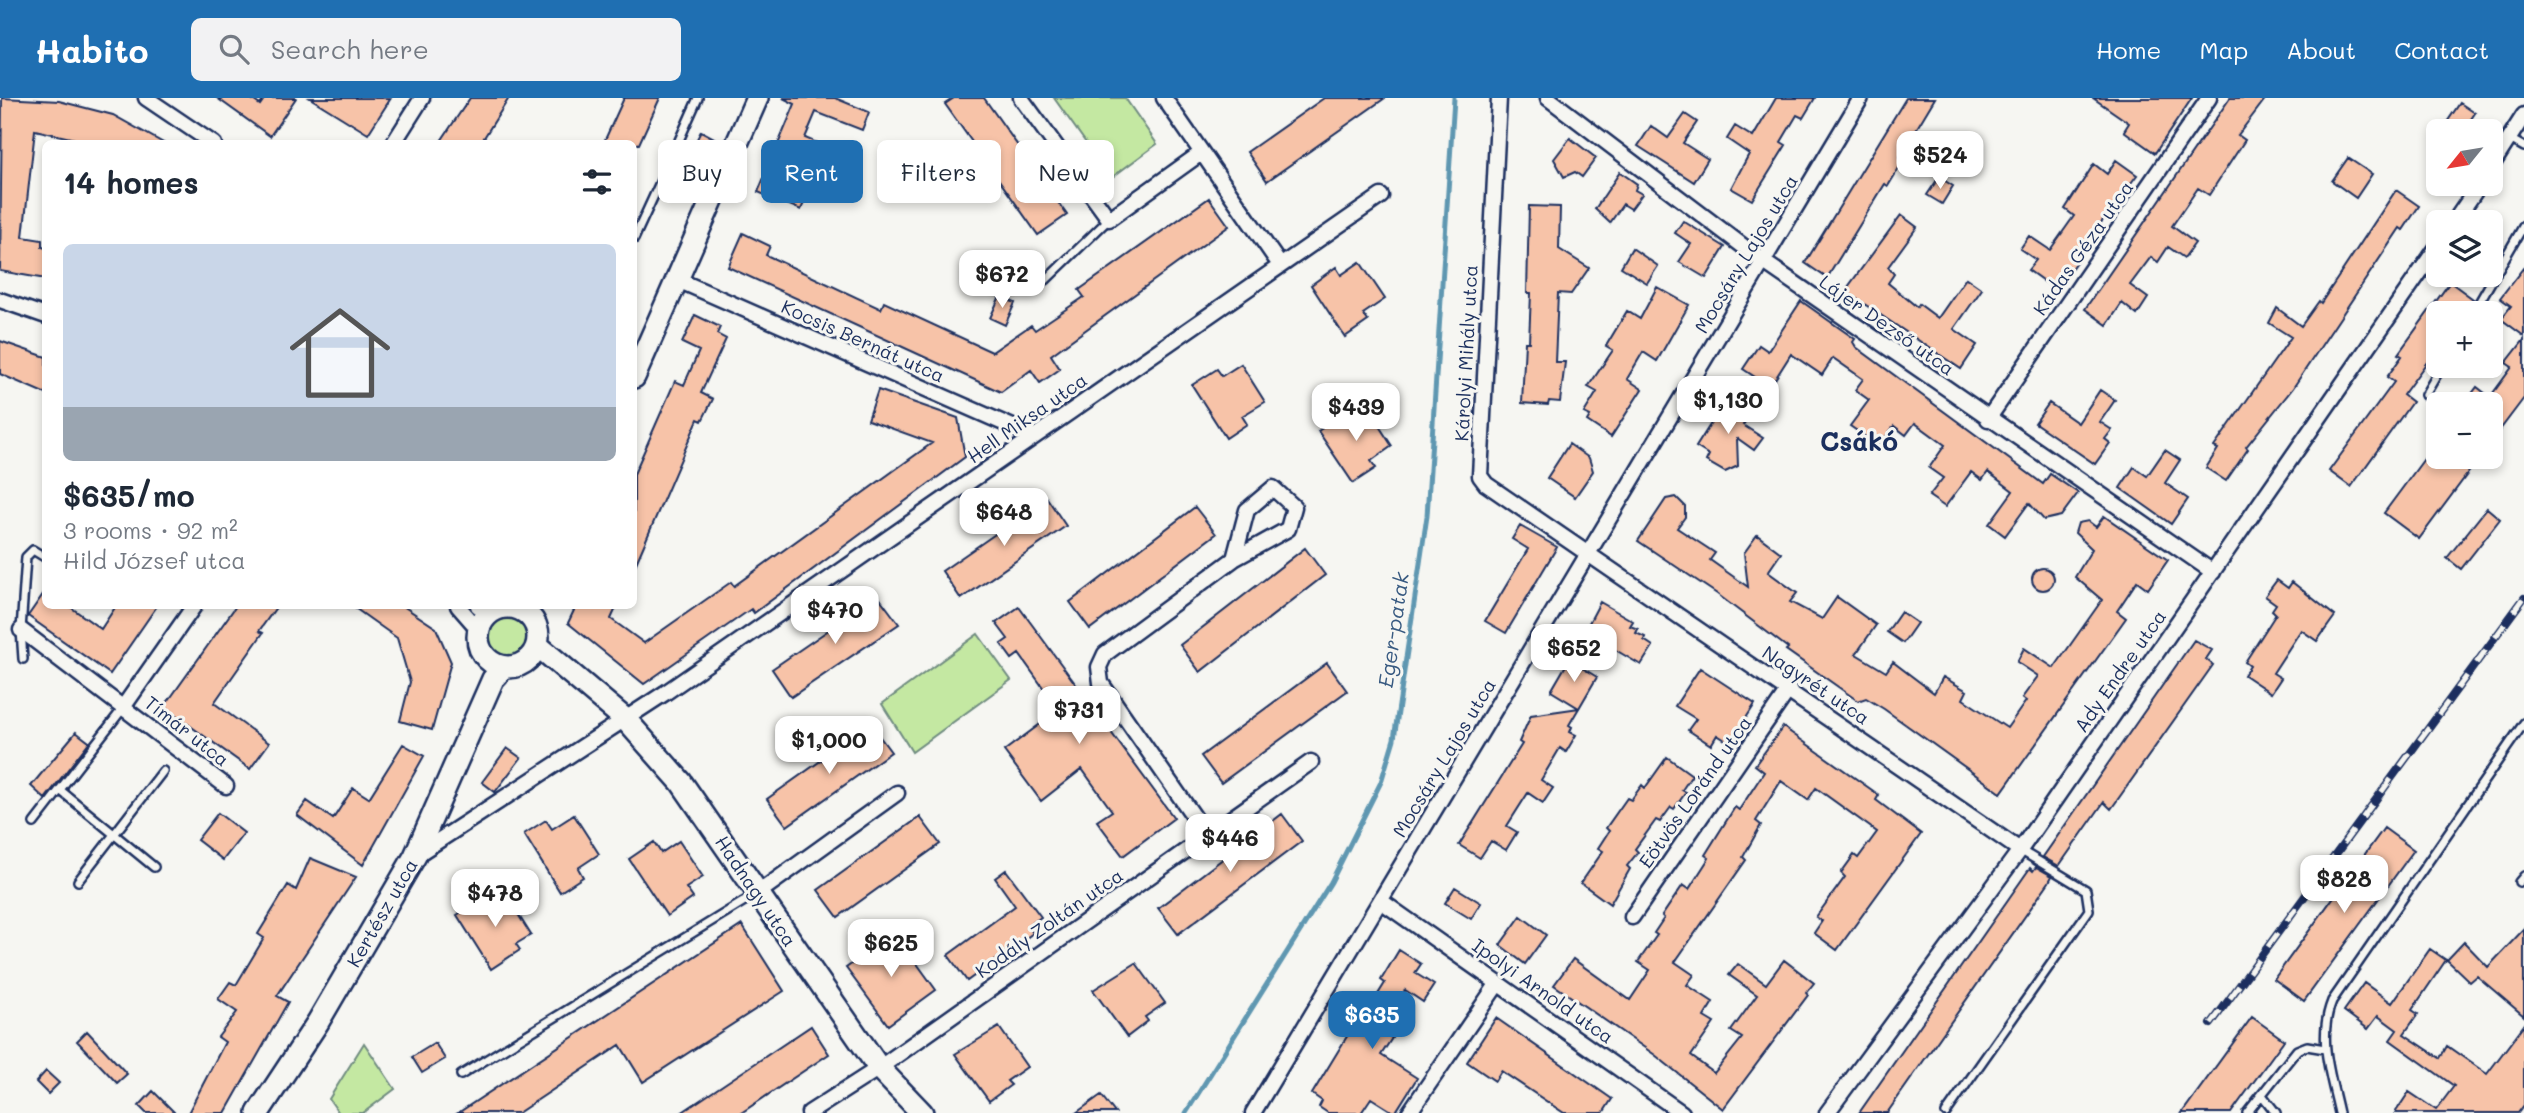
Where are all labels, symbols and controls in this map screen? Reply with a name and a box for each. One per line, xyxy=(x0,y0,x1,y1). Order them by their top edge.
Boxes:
search box xyxy=(191,18,681,81)
text: Habito xyxy=(35,28,149,71)
icon: search xyxy=(215,30,253,68)
text: Search here xyxy=(271,32,429,66)
text: Home xyxy=(2096,34,2161,65)
text: Map xyxy=(2199,34,2248,65)
text: About xyxy=(2286,34,2356,65)
text: Contact xyxy=(2394,34,2489,65)
north arrow xyxy=(2426,119,2502,196)
map controls xyxy=(2426,119,2503,469)
pin: $524 xyxy=(1899,132,1981,191)
text: $524 xyxy=(1912,139,1968,169)
chip: Buy xyxy=(658,140,747,203)
chip: Rent xyxy=(761,140,863,203)
chip: Filters xyxy=(877,140,1001,203)
chip: New xyxy=(1015,140,1114,203)
text: 14 homes xyxy=(63,162,199,202)
icon: filters xyxy=(578,163,616,201)
street label: Mocsáry Lajos utca xyxy=(1688,170,1803,338)
street label: Kádas Géza utca xyxy=(2027,176,2138,320)
button: layers xyxy=(2426,210,2503,287)
pin: $672 xyxy=(961,250,1043,310)
text: $672 xyxy=(975,258,1029,288)
street label: Károlyi Mihály utca xyxy=(1448,264,1483,442)
street label: Lájer Dezső utca xyxy=(1815,269,1960,381)
icon: home xyxy=(277,290,403,416)
street label: Kocsis Bernát utca xyxy=(778,293,949,388)
button: + xyxy=(2426,301,2503,378)
street label: Hell Miksa utca xyxy=(962,367,1092,468)
pin: $1,130 xyxy=(1671,376,1785,436)
pin: $439 xyxy=(1315,384,1397,443)
text: $1,130 xyxy=(1693,384,1763,414)
text: $439 xyxy=(1328,391,1384,421)
button: − xyxy=(2426,392,2503,469)
district label: Csákó xyxy=(1820,424,1898,458)
text: $635/mo xyxy=(63,475,195,515)
pin: $648 xyxy=(963,489,1045,548)
text: $648 xyxy=(976,496,1032,526)
text: 3 rooms · 92 m² xyxy=(63,515,238,545)
text: Hild József utca xyxy=(63,545,245,575)
water label: Eger-patak xyxy=(1371,570,1414,689)
pin: $470 xyxy=(794,587,876,646)
text: $470 xyxy=(807,594,863,624)
street label: Ady Endre utca xyxy=(2068,605,2171,737)
pin: $652 xyxy=(1533,624,1615,684)
text: $652 xyxy=(1547,632,1601,662)
street label: Nagyrét utca xyxy=(1758,639,1875,730)
street label: Mocsáry Lajos utca xyxy=(1386,674,1501,842)
pin: $731 xyxy=(1038,686,1120,746)
street label: Tímár utca xyxy=(140,690,235,772)
text: $731 xyxy=(1053,694,1105,724)
street label: Eötvös Loránd utca xyxy=(1633,711,1757,873)
pin: $1,000 xyxy=(772,716,886,776)
text: $1,000 xyxy=(791,724,867,754)
pin: $446 xyxy=(1189,814,1271,874)
text: $446 xyxy=(1201,822,1259,852)
street label: Hadnagy utca xyxy=(710,830,803,951)
street label: Kertész utca xyxy=(340,854,423,971)
pin: $828 xyxy=(2303,856,2385,915)
street label: Kodály Zoltán utca xyxy=(970,862,1127,983)
text: $828 xyxy=(2316,863,2372,893)
pin: $478 xyxy=(454,870,536,929)
text: $478 xyxy=(467,877,523,907)
pin: $625 xyxy=(850,920,932,979)
text: $625 xyxy=(864,927,918,957)
street label: Ipolyi Arnold utca xyxy=(1468,932,1619,1049)
pin: $635 xyxy=(1331,992,1413,1051)
text: $635 xyxy=(1344,999,1400,1029)

